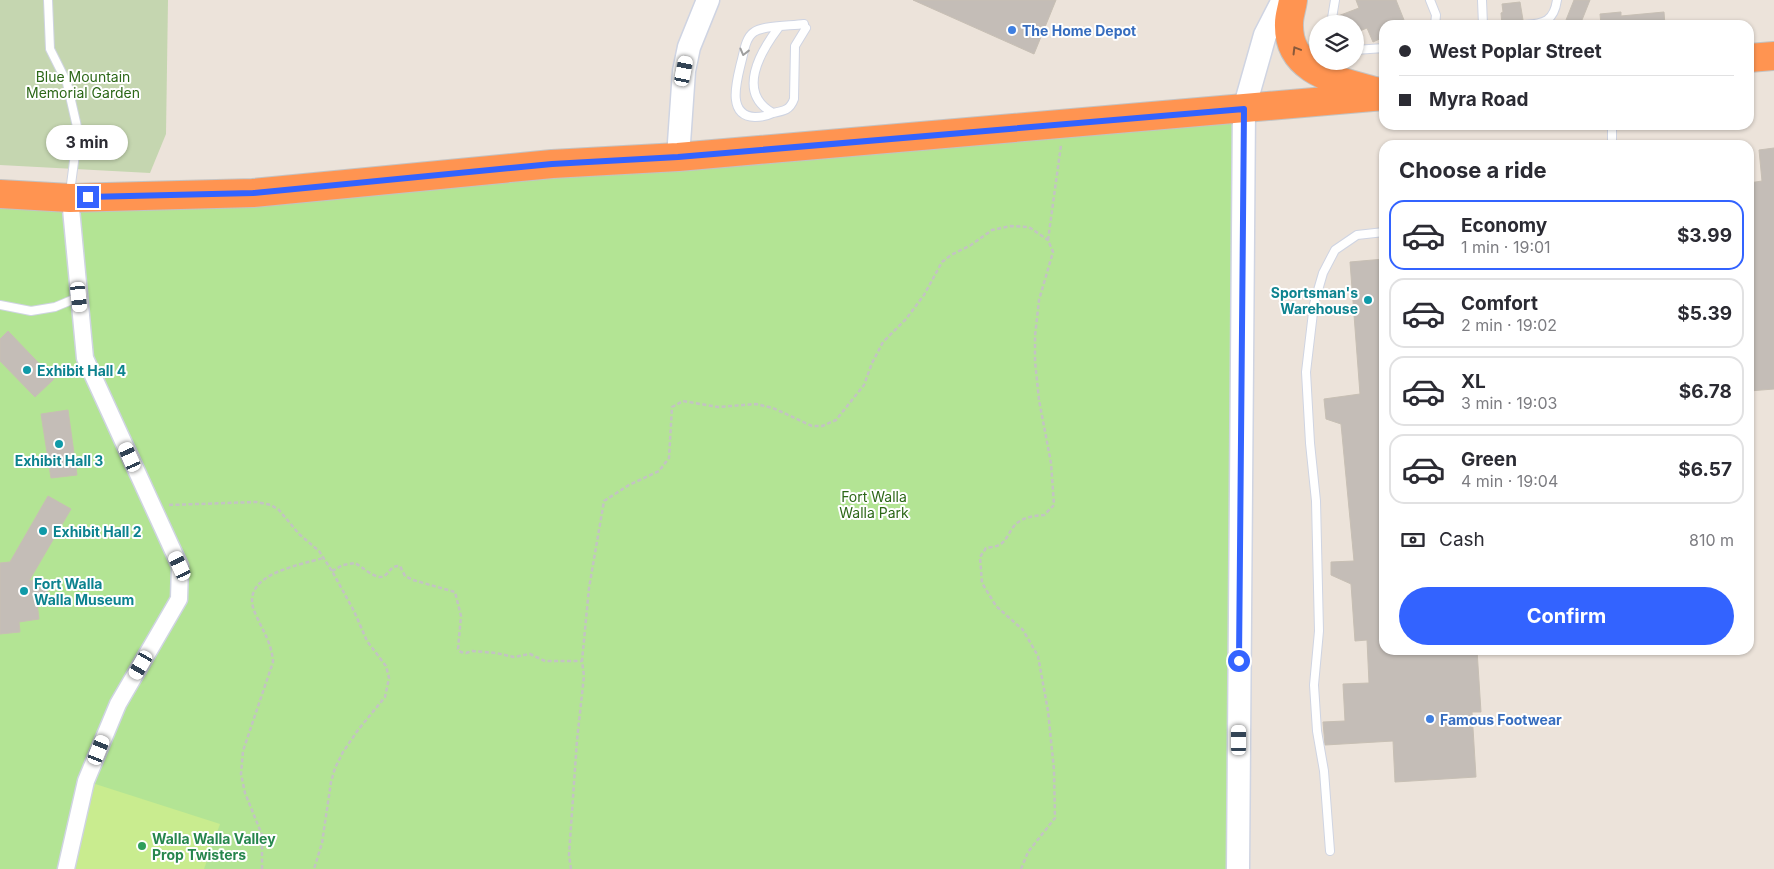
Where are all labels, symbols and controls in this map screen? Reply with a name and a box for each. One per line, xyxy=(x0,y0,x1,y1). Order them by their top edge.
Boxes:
map controls xyxy=(1309,15,1364,70)
button: layers xyxy=(1309,15,1364,70)
place label: The Home Depot xyxy=(1022,22,1136,39)
marker: The Home Depot xyxy=(1006,24,1018,36)
text: West Poplar Street xyxy=(1429,40,1602,63)
one-way arrow xyxy=(739,47,750,56)
one-way arrow xyxy=(1293,47,1303,56)
car xyxy=(673,55,694,87)
park label: Blue Mountain Memorial Garden xyxy=(26,68,140,101)
text: Myra Road xyxy=(1429,88,1528,111)
callout: 3 min xyxy=(47,124,129,160)
text: 3 min xyxy=(65,132,109,152)
text: Choose a ride xyxy=(1399,157,1547,183)
route end xyxy=(77,186,99,208)
icon: car xyxy=(1401,213,1446,258)
text: Economy xyxy=(1461,214,1547,237)
text: $3.99 xyxy=(1677,224,1732,247)
text: 1 min · 19:01 xyxy=(1461,237,1551,257)
car xyxy=(69,281,88,313)
place label: Sportsman's Warehouse xyxy=(1271,284,1358,317)
icon: car xyxy=(1401,291,1446,336)
text: Comfort xyxy=(1461,292,1538,315)
marker: Sportsman's Warehouse xyxy=(1362,294,1374,306)
text: $5.39 xyxy=(1677,302,1732,325)
text: 2 min · 19:02 xyxy=(1461,315,1557,335)
place label: Exhibit Hall 4 xyxy=(37,362,126,379)
marker: Exhibit Hall 4 xyxy=(21,364,33,376)
icon: car xyxy=(1401,369,1446,414)
text: XL xyxy=(1461,370,1486,393)
text: $6.78 xyxy=(1679,380,1732,403)
text: 3 min · 19:03 xyxy=(1461,393,1557,413)
marker: Exhibit Hall 3 xyxy=(53,438,65,450)
car xyxy=(117,440,142,474)
icon: car xyxy=(1401,447,1446,492)
text: Green xyxy=(1461,448,1517,471)
place label: Exhibit Hall 3 xyxy=(15,452,103,469)
text: $6.57 xyxy=(1678,458,1732,481)
text: 4 min · 19:04 xyxy=(1461,471,1558,491)
park label: Fort Walla Walla Park xyxy=(839,488,909,521)
place label: Exhibit Hall 2 xyxy=(53,523,142,540)
marker: Exhibit Hall 2 xyxy=(37,525,49,537)
icon: cash xyxy=(1399,526,1427,554)
text: Cash xyxy=(1439,528,1485,551)
text: 810 m xyxy=(1689,530,1734,550)
car xyxy=(166,549,193,583)
place label: Fort Walla Walla Museum xyxy=(34,575,134,608)
marker: Fort Walla Walla Museum xyxy=(18,585,30,597)
button: Confirm xyxy=(1399,587,1734,645)
car xyxy=(127,648,154,682)
route start xyxy=(1228,650,1250,672)
place label: Famous Footwear xyxy=(1440,711,1562,728)
marker: Famous Footwear xyxy=(1424,713,1436,725)
car xyxy=(1231,725,1246,755)
car xyxy=(86,733,111,767)
place label: Walla Walla Valley Prop Twisters xyxy=(152,830,276,863)
marker: Walla Walla Valley Prop Twisters xyxy=(136,840,148,852)

